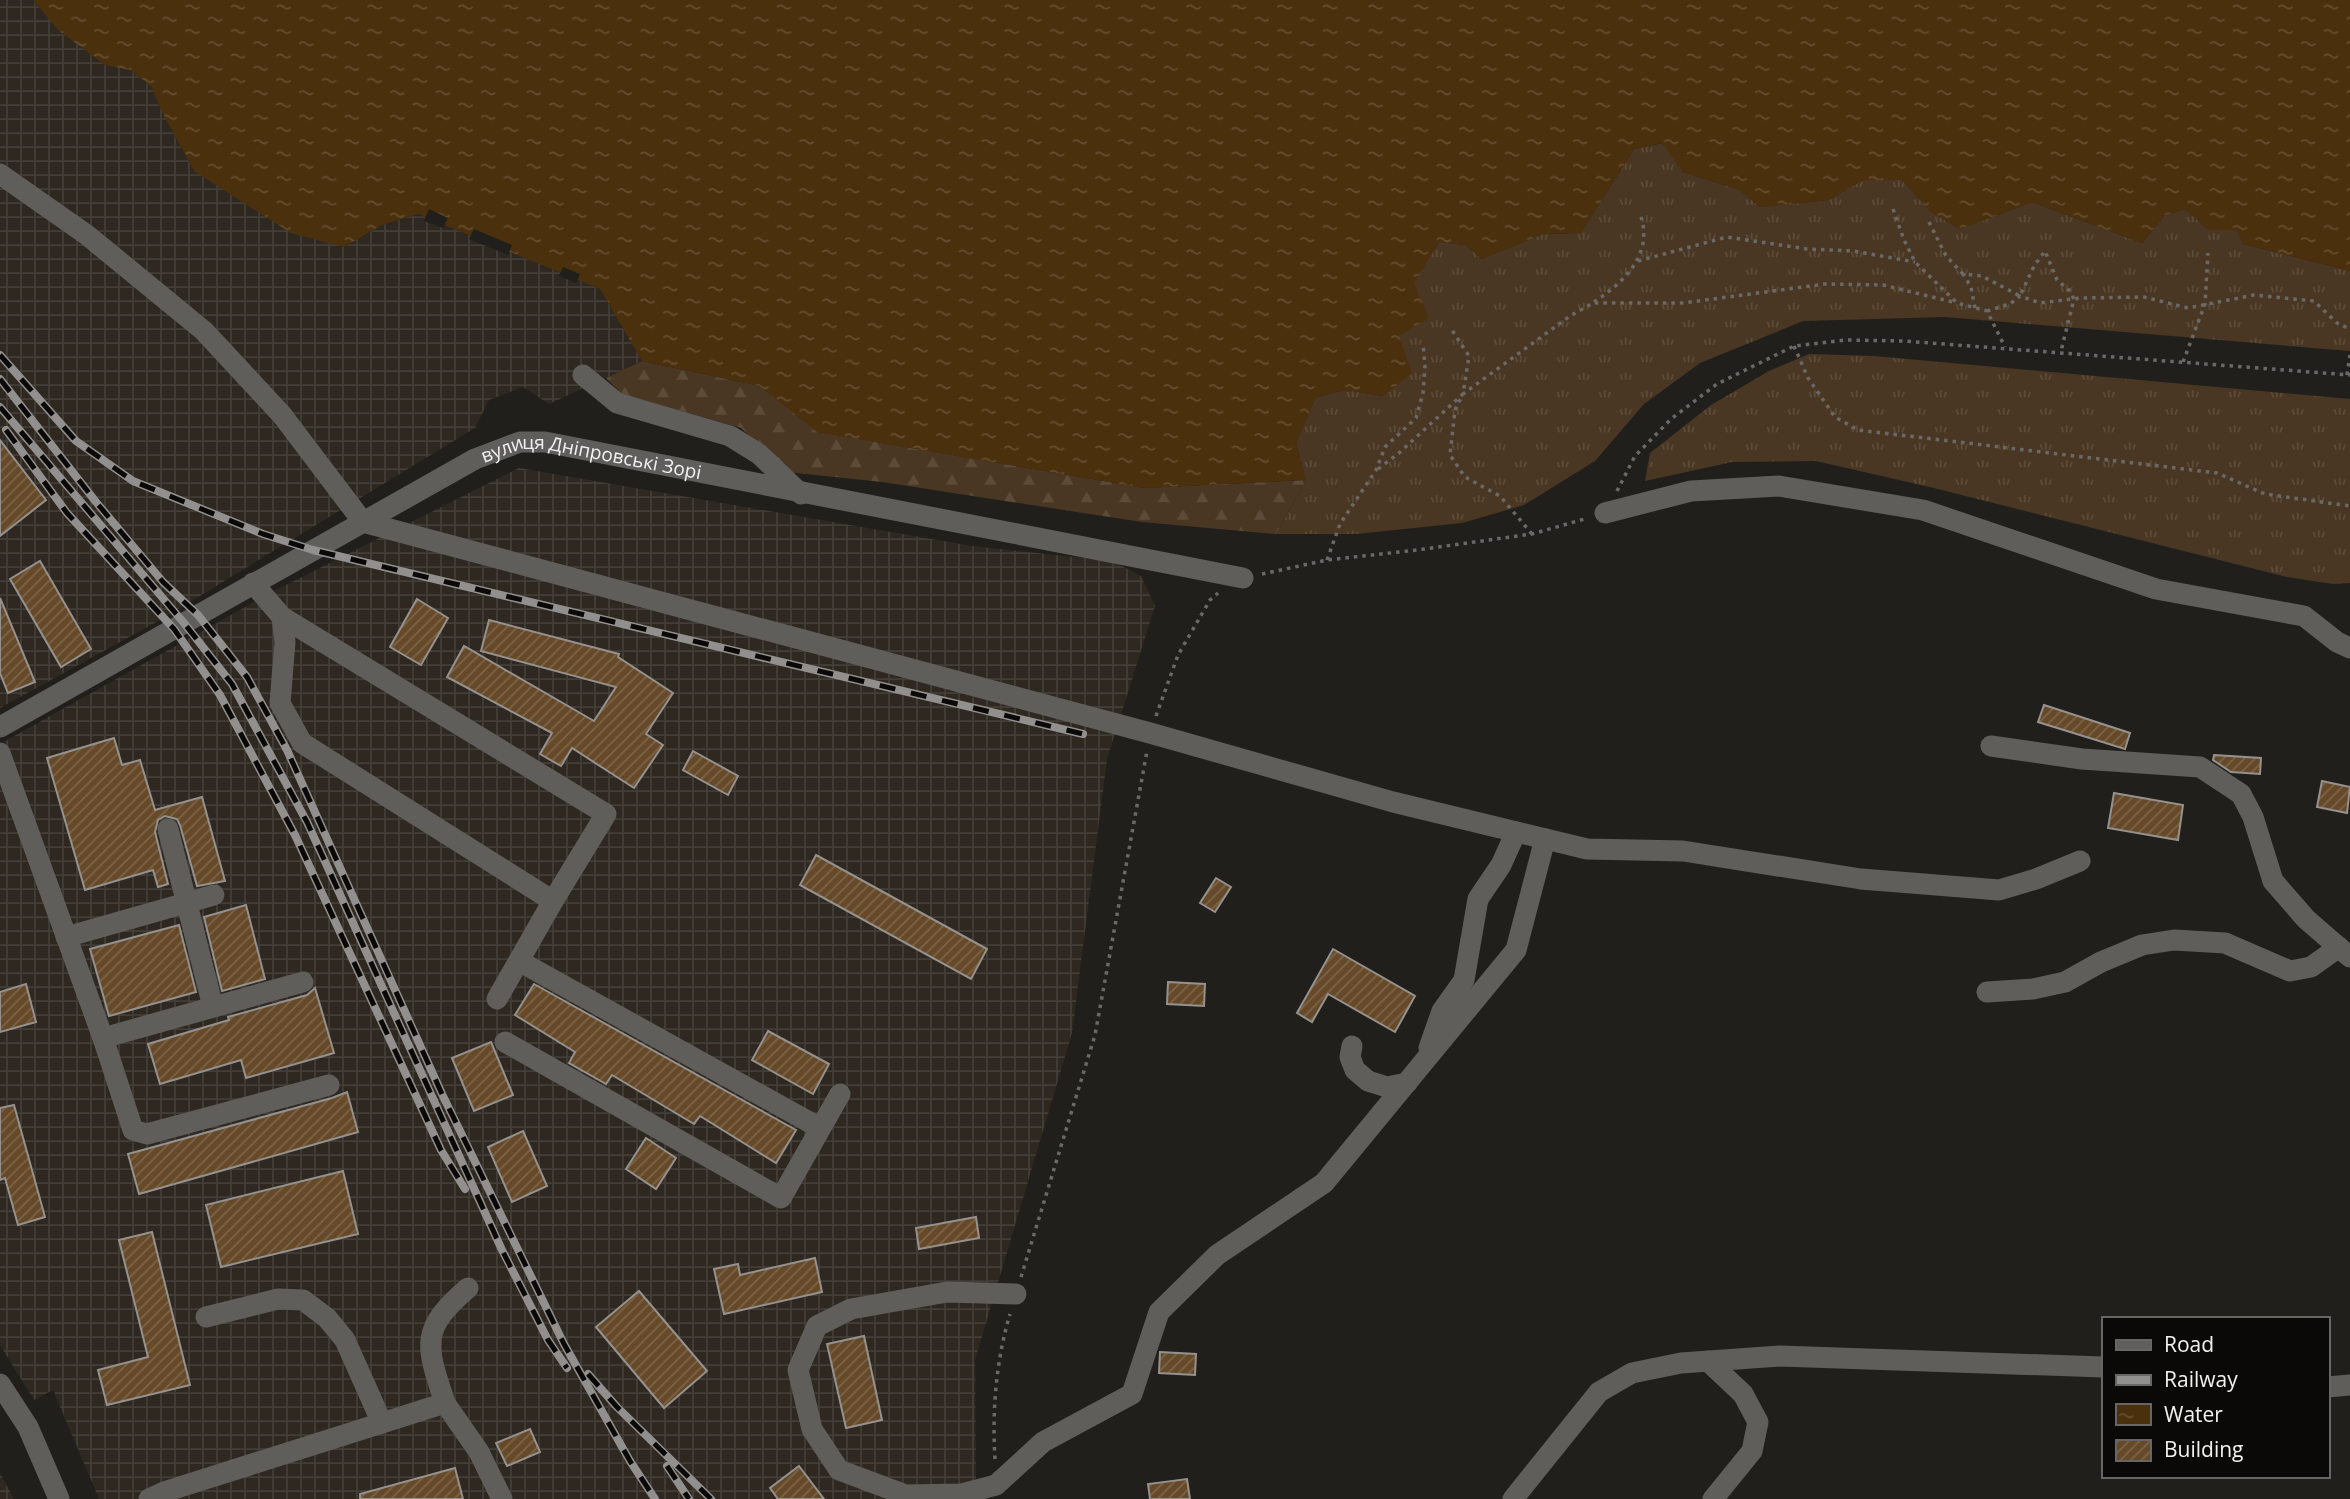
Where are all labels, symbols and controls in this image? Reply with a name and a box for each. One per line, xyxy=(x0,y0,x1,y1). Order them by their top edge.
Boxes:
street label: вулиця Дніпровські Зорі xyxy=(477,429,704,485)
legend xyxy=(2102,1317,2329,1478)
text: Road xyxy=(2164,1330,2214,1358)
text: Railway xyxy=(2164,1365,2238,1393)
text: Water xyxy=(2164,1400,2223,1428)
text: Building xyxy=(2164,1435,2243,1463)

